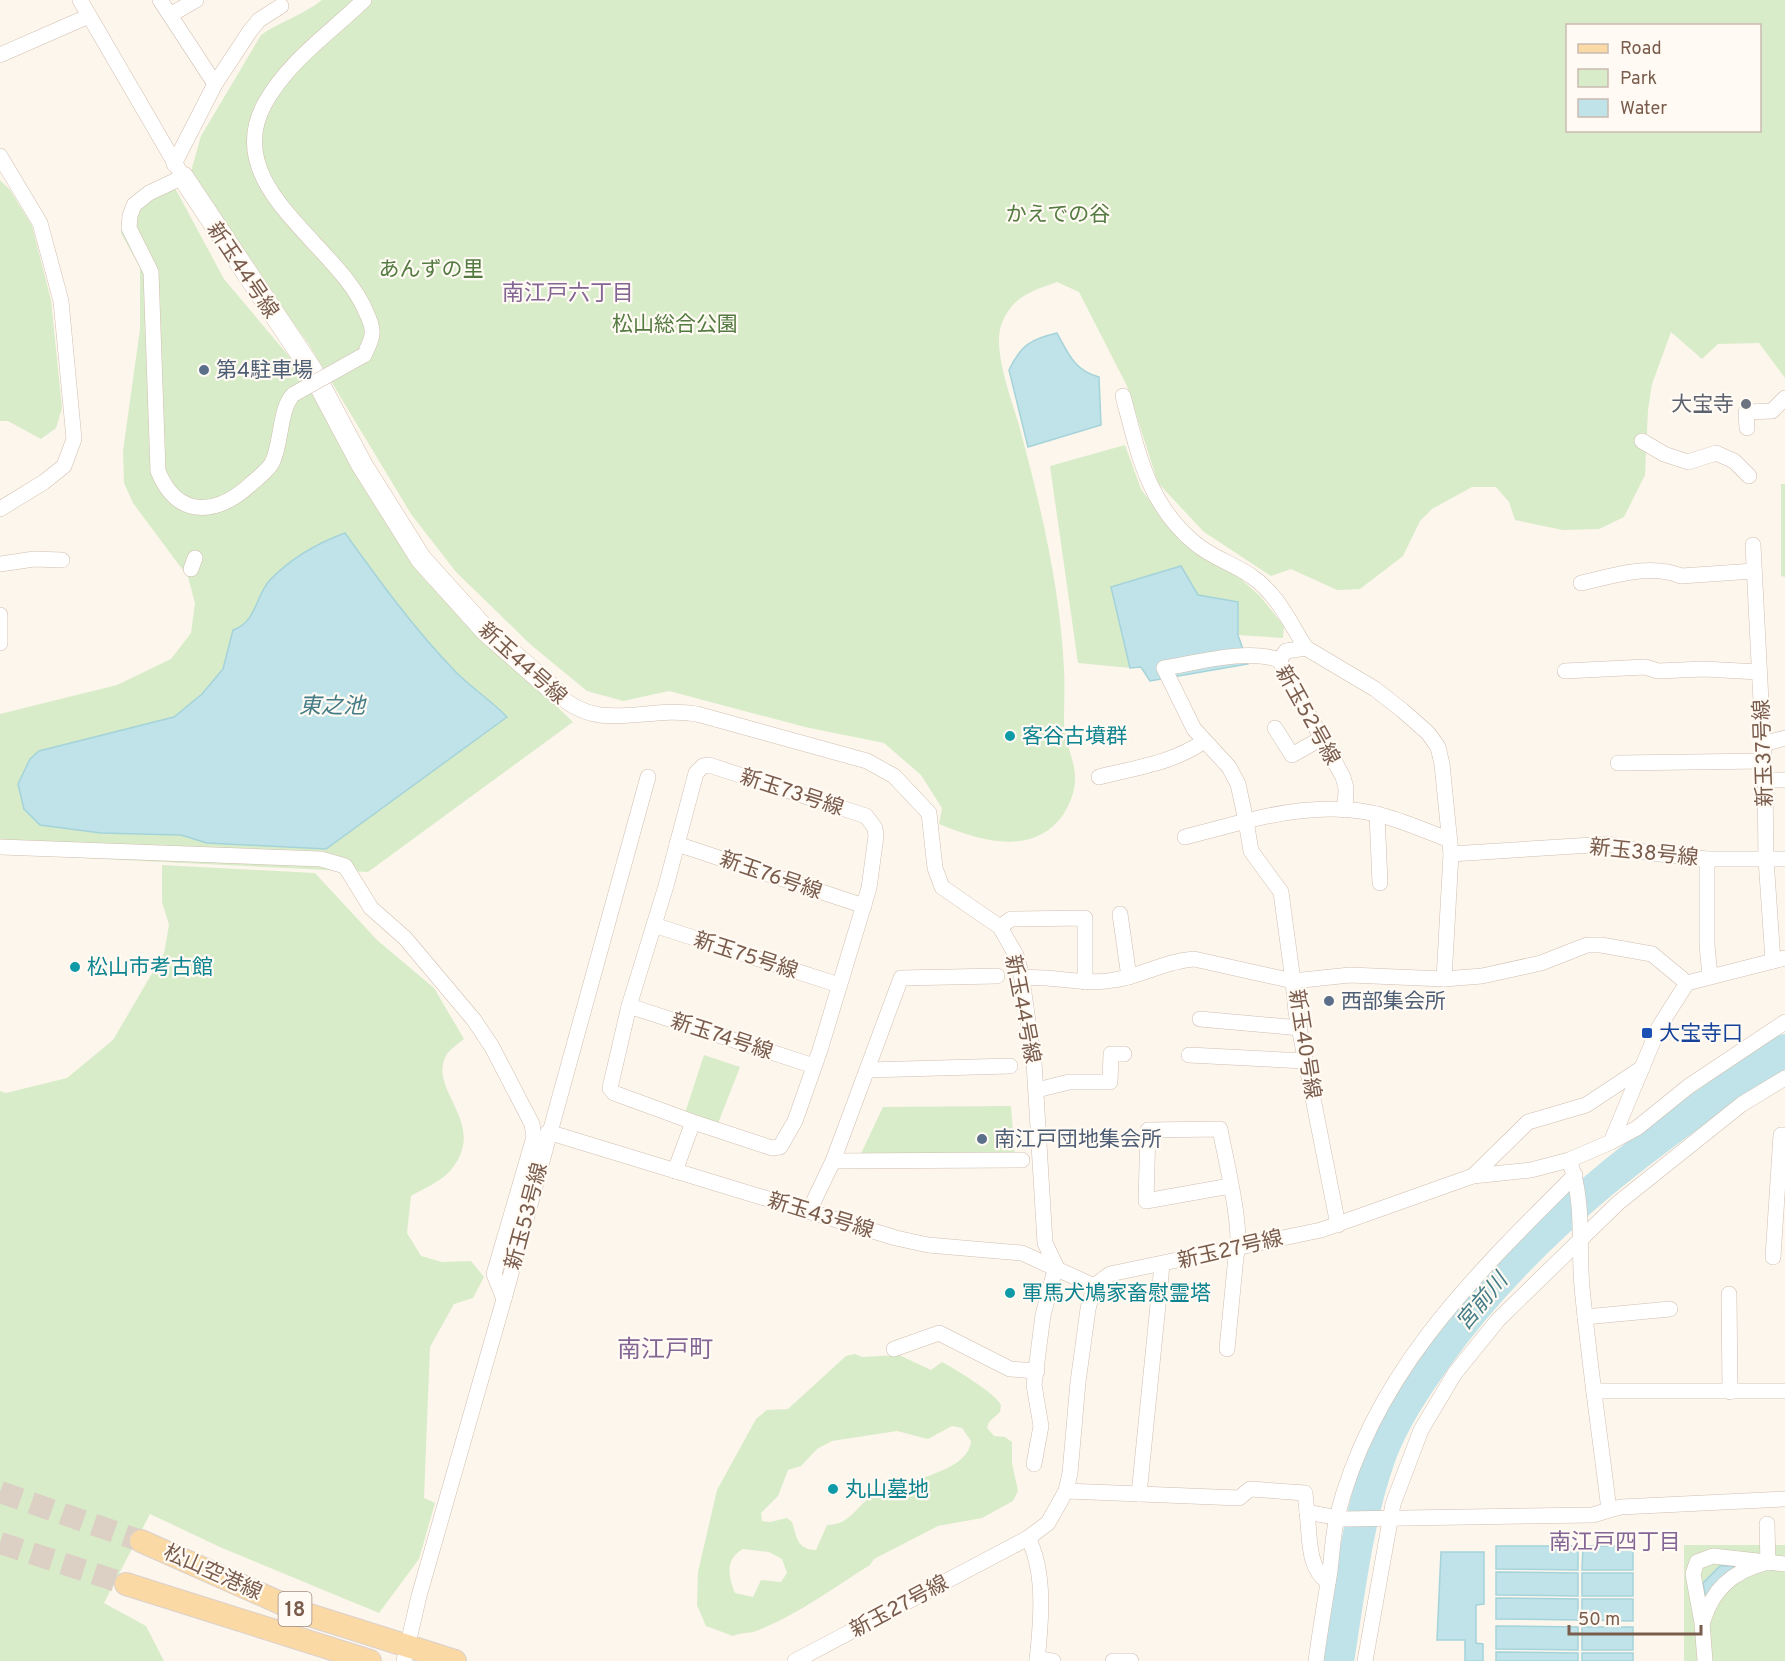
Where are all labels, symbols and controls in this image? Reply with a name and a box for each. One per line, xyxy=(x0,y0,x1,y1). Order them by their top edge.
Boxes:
legend xyxy=(1566,24,1761,132)
text: Road xyxy=(1620,38,1662,61)
text: Park xyxy=(1620,68,1657,91)
text: Water xyxy=(1620,98,1667,121)
park label: かえでの谷 xyxy=(1006,202,1110,229)
street label: 新玉44号線 xyxy=(200,218,284,324)
park label: あんずの里 xyxy=(379,257,484,284)
district label: 南江戸六丁目 xyxy=(502,281,634,308)
park label: 松山総合公園 xyxy=(612,312,738,339)
place label: 第4駐車場 xyxy=(216,358,313,385)
marker: 第4駐車場 xyxy=(197,363,211,377)
place label: 大宝寺 xyxy=(1671,392,1734,419)
marker: 大宝寺 xyxy=(1739,397,1753,411)
street label: 新玉44号線 xyxy=(472,617,572,711)
street label: 新玉52号線 xyxy=(1268,661,1345,770)
water label: 東之池 xyxy=(299,694,367,721)
street label: 新玉37号線 xyxy=(1749,699,1780,807)
place label: 客谷古墳群 xyxy=(1022,724,1127,751)
marker: 客谷古墳群 xyxy=(1003,729,1017,743)
street label: 新玉73号線 xyxy=(736,764,847,823)
street label: 新玉38号線 xyxy=(1588,834,1700,873)
street label: 新玉76号線 xyxy=(716,846,825,907)
street label: 新玉75号線 xyxy=(690,927,801,986)
street label: 新玉44号線 xyxy=(998,953,1045,1066)
place label: 松山市考古館 xyxy=(87,955,213,982)
marker: 松山市考古館 xyxy=(68,960,82,974)
street label: 新玉40号線 xyxy=(1282,988,1325,1101)
place label: 西部集会所 xyxy=(1341,989,1446,1016)
marker: 西部集会所 xyxy=(1322,994,1336,1008)
street label: 新玉74号線 xyxy=(667,1008,776,1067)
place label: 大宝寺口 xyxy=(1659,1021,1743,1048)
marker: 大宝寺口 xyxy=(1640,1026,1654,1040)
place label: 南江戸団地集会所 xyxy=(994,1127,1162,1154)
marker: 南江戸団地集会所 xyxy=(975,1132,989,1146)
street label: 新玉53号線 xyxy=(500,1160,555,1273)
street label: 新玉43号線 xyxy=(764,1187,877,1245)
street label: 新玉27号線 xyxy=(1175,1225,1286,1276)
water label: 宮前川 xyxy=(1451,1267,1516,1337)
place label: 軍馬犬鳩家畜慰霊塔 xyxy=(1022,1281,1211,1308)
marker: 軍馬犬鳩家畜慰霊塔 xyxy=(1003,1286,1017,1300)
district label: 南江戸町 xyxy=(617,1336,713,1366)
place label: 丸山墓地 xyxy=(845,1477,929,1504)
marker: 丸山墓地 xyxy=(826,1482,840,1496)
district label: 南江戸四丁目 xyxy=(1549,1530,1681,1557)
street label: 松山空港線 xyxy=(159,1540,266,1607)
street label: 新玉27号線 xyxy=(846,1570,954,1645)
road number: 18 xyxy=(278,1592,312,1626)
scale bar xyxy=(1569,1598,1701,1636)
text: 50 m xyxy=(1578,1609,1620,1632)

